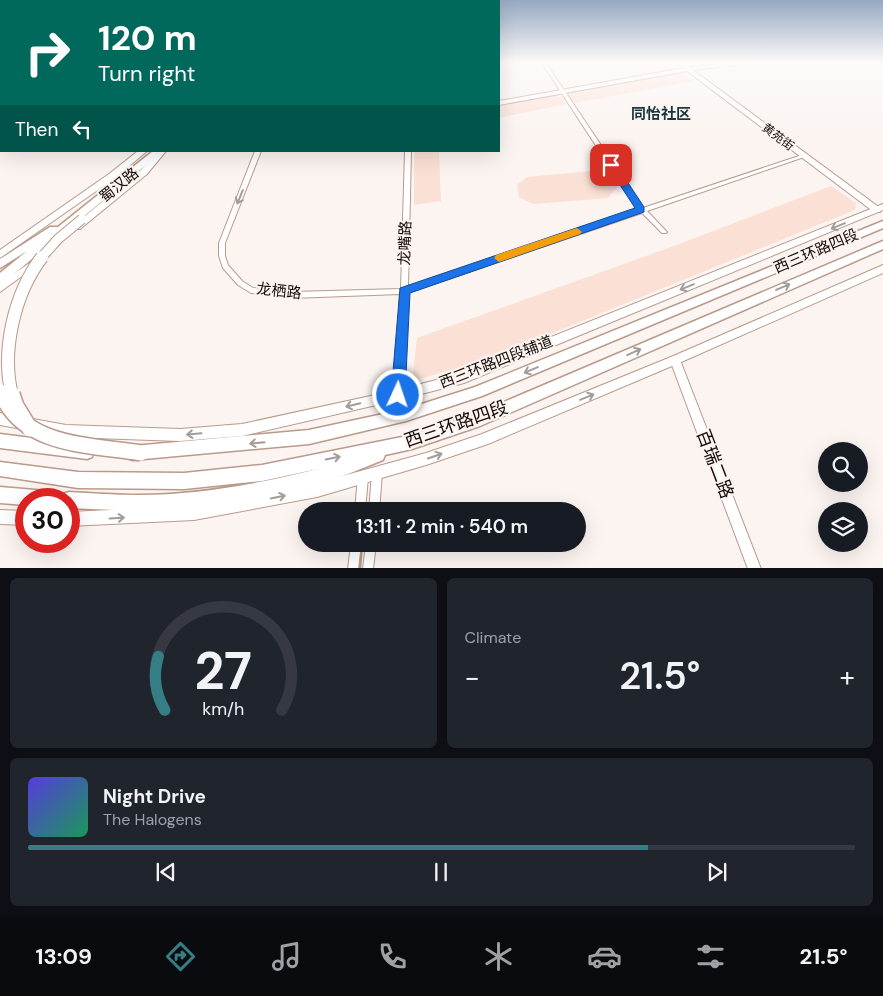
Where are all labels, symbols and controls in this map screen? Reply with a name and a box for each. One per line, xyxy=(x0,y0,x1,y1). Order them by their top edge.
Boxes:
text: 120 m xyxy=(98,15,197,61)
icon: right xyxy=(15,20,80,85)
text: Turn right xyxy=(98,59,195,88)
district label: 同怡社区 xyxy=(631,104,691,124)
icon: left xyxy=(68,115,96,143)
text: Then xyxy=(15,117,58,142)
street label: 黄苑街 xyxy=(759,120,797,154)
pin xyxy=(590,144,632,186)
icon: arrive xyxy=(597,151,625,179)
street label: 蜀汉路 xyxy=(95,163,143,207)
one-way arrow xyxy=(235,189,244,204)
street label: 龙嘴路 xyxy=(394,220,416,266)
one-way arrow xyxy=(831,221,846,231)
street label: 西三环路四段 xyxy=(771,224,861,278)
street label: 龙栖路 xyxy=(256,279,302,303)
one-way arrow xyxy=(680,282,695,292)
one-way arrow xyxy=(775,282,790,292)
street label: 西三环路四段辅道 xyxy=(436,331,556,393)
one-way arrow xyxy=(626,347,641,357)
one-way arrow xyxy=(524,366,539,375)
position arrow xyxy=(371,368,423,420)
one-way arrow xyxy=(579,392,594,401)
street label: 西三环路四段 xyxy=(401,395,511,453)
one-way arrow xyxy=(346,401,362,410)
street label: 百瑞二路 xyxy=(691,426,739,502)
one-way arrow xyxy=(186,430,202,439)
one-way arrow xyxy=(249,438,265,448)
map controls xyxy=(818,442,868,552)
button: search xyxy=(818,442,868,492)
one-way arrow xyxy=(427,451,443,460)
one-way arrow xyxy=(325,453,341,463)
speed limit sign: 30 xyxy=(15,488,80,553)
one-way arrow xyxy=(270,492,286,502)
button: layers xyxy=(818,502,868,552)
one-way arrow xyxy=(109,513,125,522)
text: 13:11 · 2 min · 540 m xyxy=(356,514,528,539)
text: Climate xyxy=(465,627,521,648)
text: 27 xyxy=(194,637,252,705)
text: 21.5° xyxy=(619,651,700,701)
text: − xyxy=(465,659,480,696)
text: + xyxy=(840,659,855,696)
text: km/h xyxy=(202,697,244,721)
text: Night Drive xyxy=(103,784,206,809)
text: The Halogens xyxy=(103,809,202,830)
icon: previous xyxy=(152,858,180,886)
icon: pause xyxy=(427,858,455,886)
icon: next xyxy=(703,858,731,886)
icon: directions xyxy=(163,939,198,974)
icon: music xyxy=(269,939,304,974)
icon: phone xyxy=(375,939,410,974)
icon: climate xyxy=(481,939,516,974)
icon: car xyxy=(587,939,622,974)
icon: filters xyxy=(693,939,728,974)
text: 13:09 xyxy=(36,942,92,971)
text: 21.5° xyxy=(800,942,847,971)

